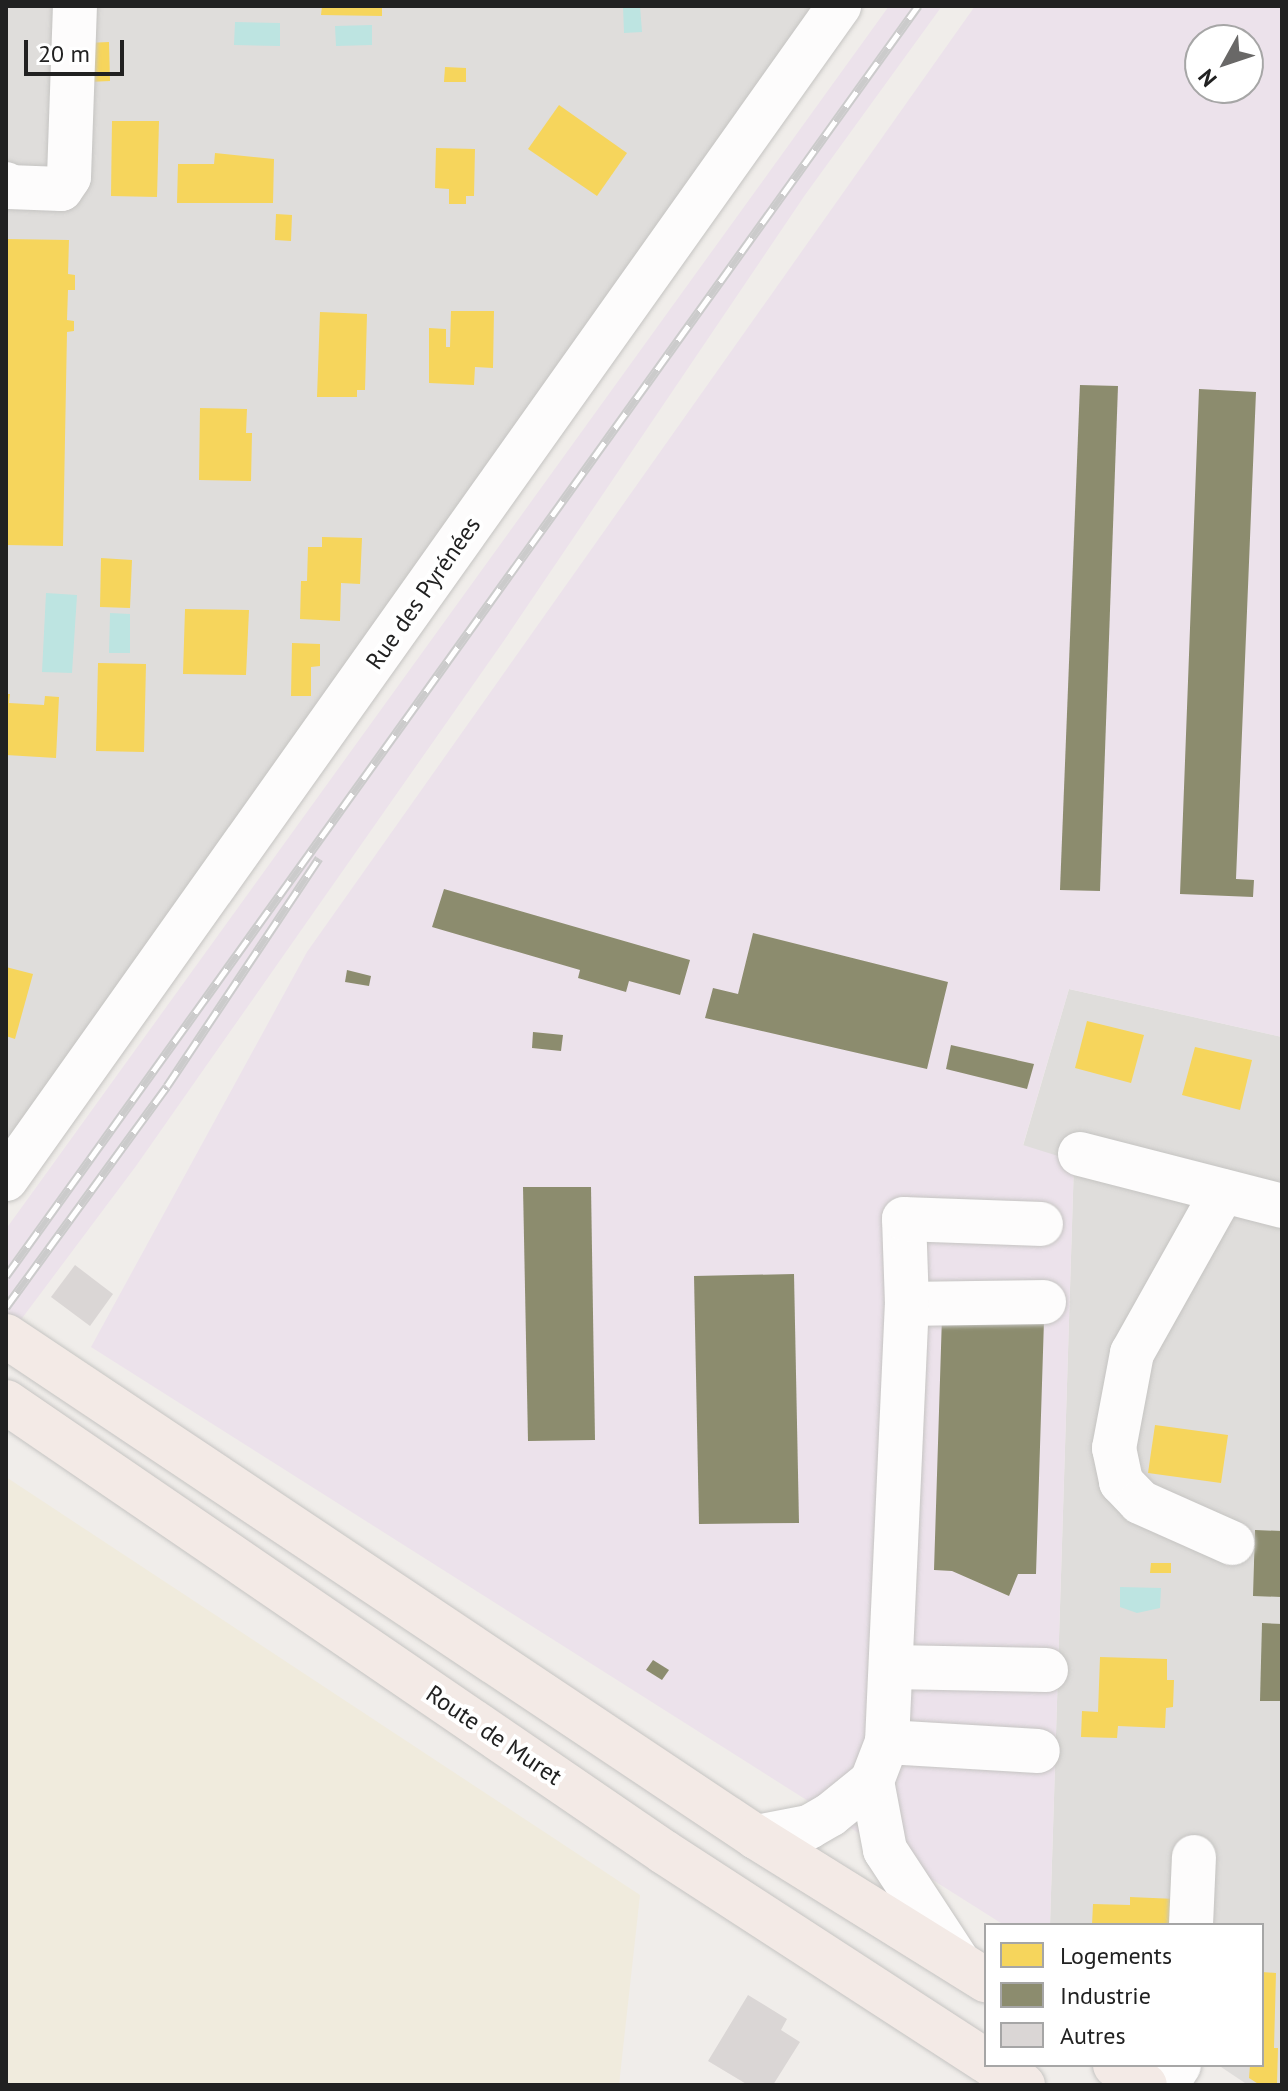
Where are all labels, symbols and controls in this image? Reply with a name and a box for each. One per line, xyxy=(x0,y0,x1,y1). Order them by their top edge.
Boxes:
scale bar xyxy=(28,24,128,74)
north arrow xyxy=(1184,24,1264,104)
text: 20 m xyxy=(38,38,90,69)
text: N xyxy=(1192,64,1223,93)
street label: Rue des Pyrénées xyxy=(360,511,486,675)
street label: Route de Muret xyxy=(421,1679,567,1791)
legend xyxy=(984,1923,1264,2067)
text: Logements xyxy=(1060,1940,1172,1971)
text: Industrie xyxy=(1060,1980,1151,2011)
text: Autres xyxy=(1060,2020,1126,2051)

